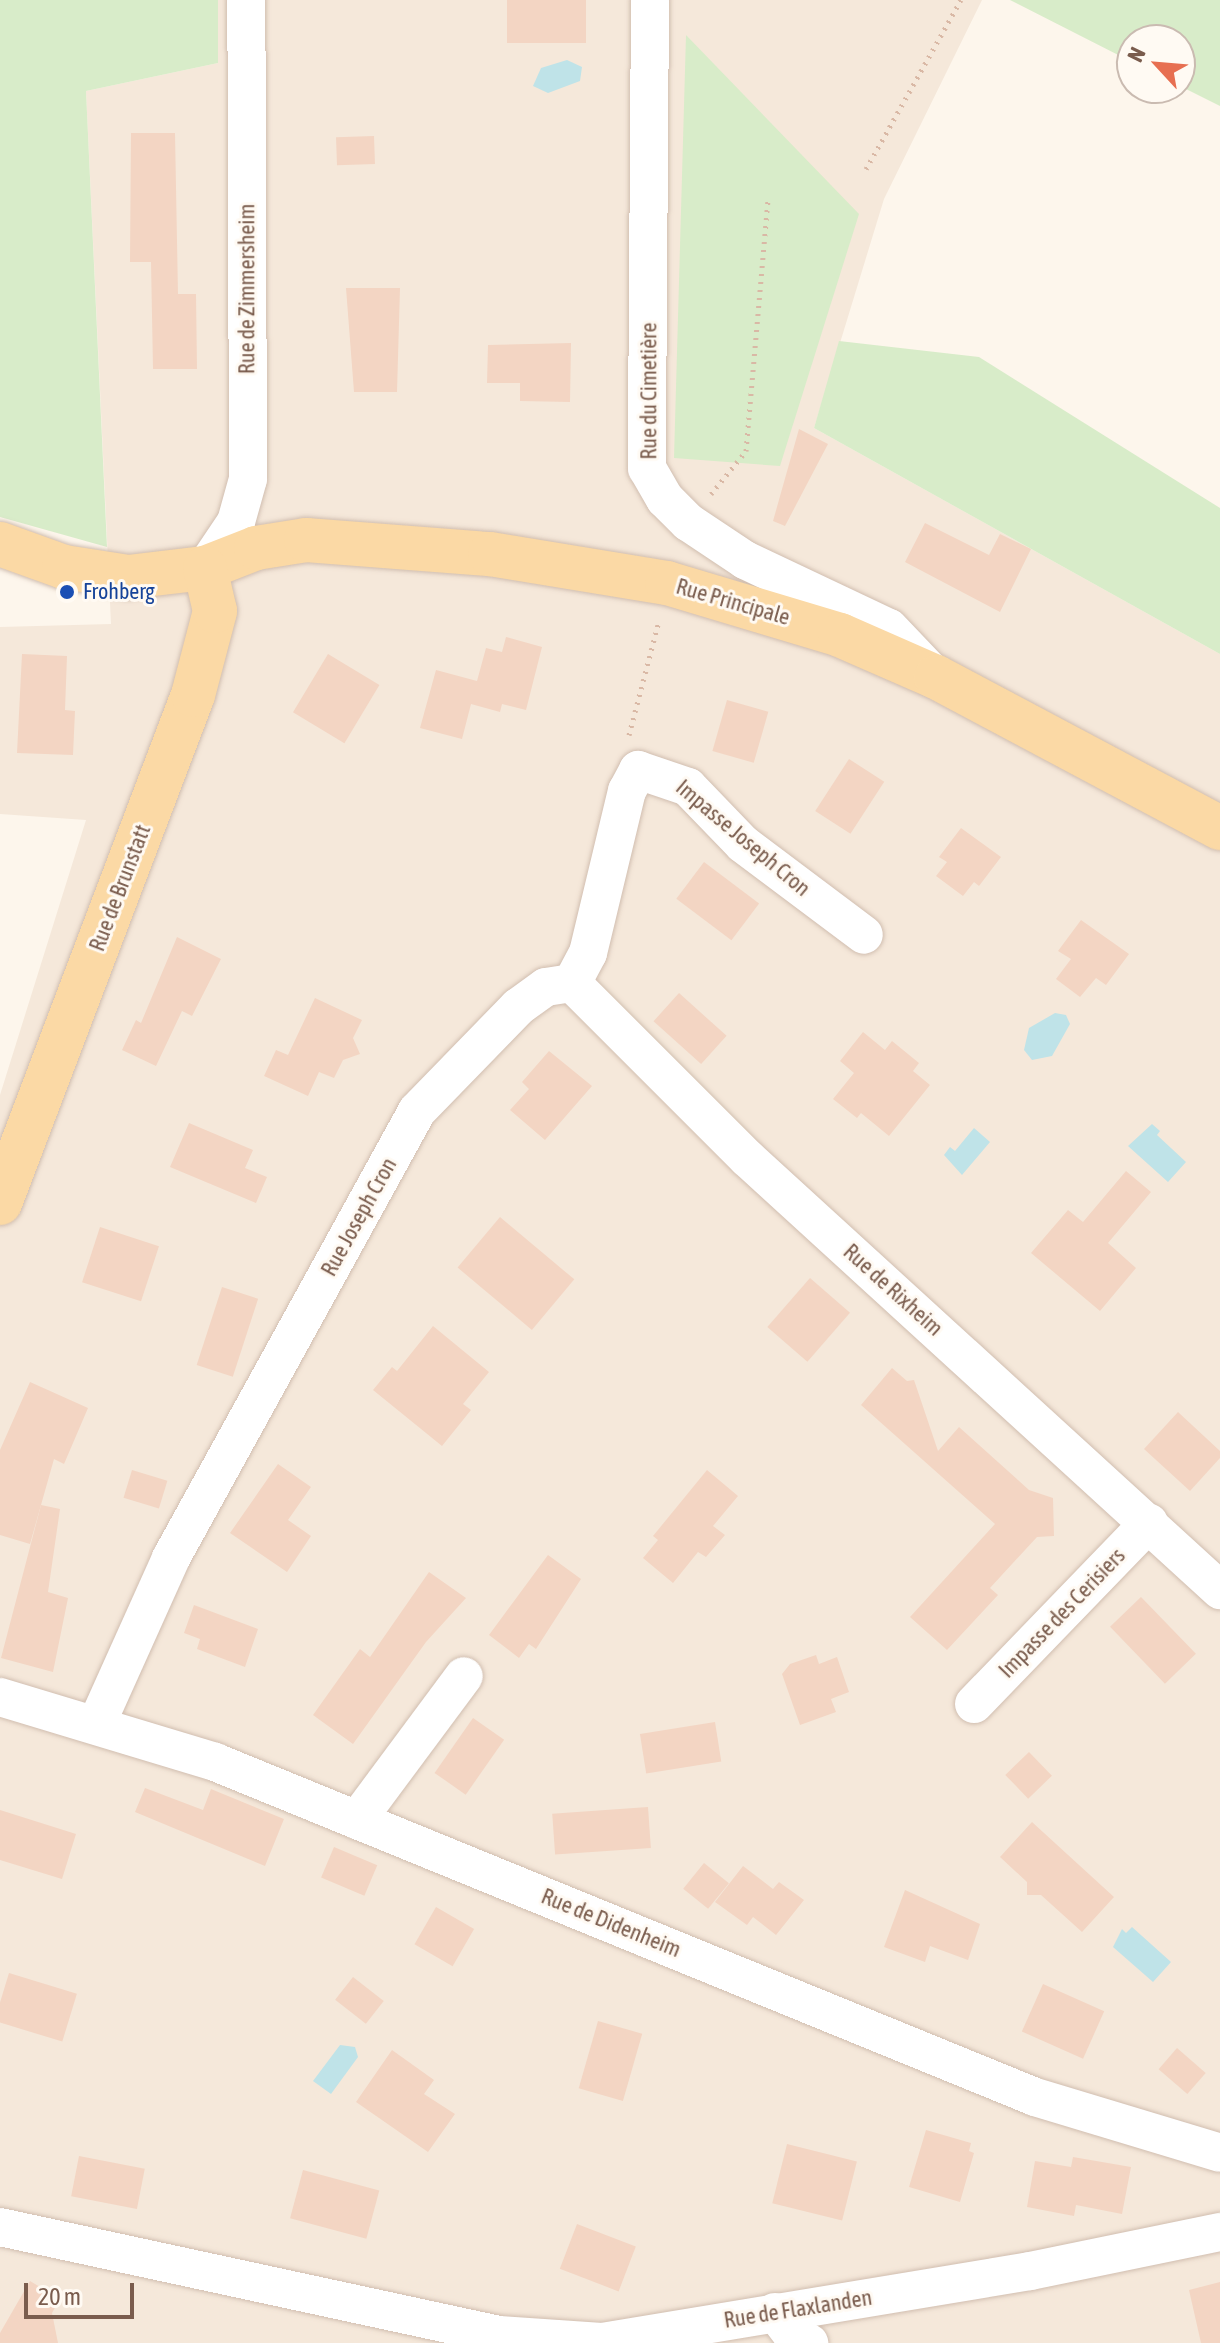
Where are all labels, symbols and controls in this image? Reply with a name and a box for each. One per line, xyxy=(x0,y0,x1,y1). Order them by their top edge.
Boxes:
north arrow xyxy=(1116,24,1196,104)
text: N xyxy=(1122,43,1151,66)
street label: Rue de Zimmersheim xyxy=(234,204,260,374)
street label: Rue du Cimetière xyxy=(636,322,662,460)
street label: Rue Principale xyxy=(673,573,793,631)
place label: Frohberg xyxy=(83,579,155,605)
marker: Frohberg xyxy=(58,583,76,601)
street label: Impasse Joseph Cron xyxy=(670,774,816,902)
street label: Rue de Brunstatt xyxy=(84,821,156,955)
street label: Rue Joseph Cron xyxy=(316,1153,402,1281)
street label: Rue de Rixheim xyxy=(838,1239,948,1341)
street label: Impasse des Cerisiers xyxy=(993,1543,1131,1683)
street label: Rue de Didenheim xyxy=(537,1883,685,1963)
scale bar xyxy=(28,2267,138,2317)
text: 20 m xyxy=(38,2283,81,2310)
street label: Rue de Flaxlanden xyxy=(722,2284,874,2334)

